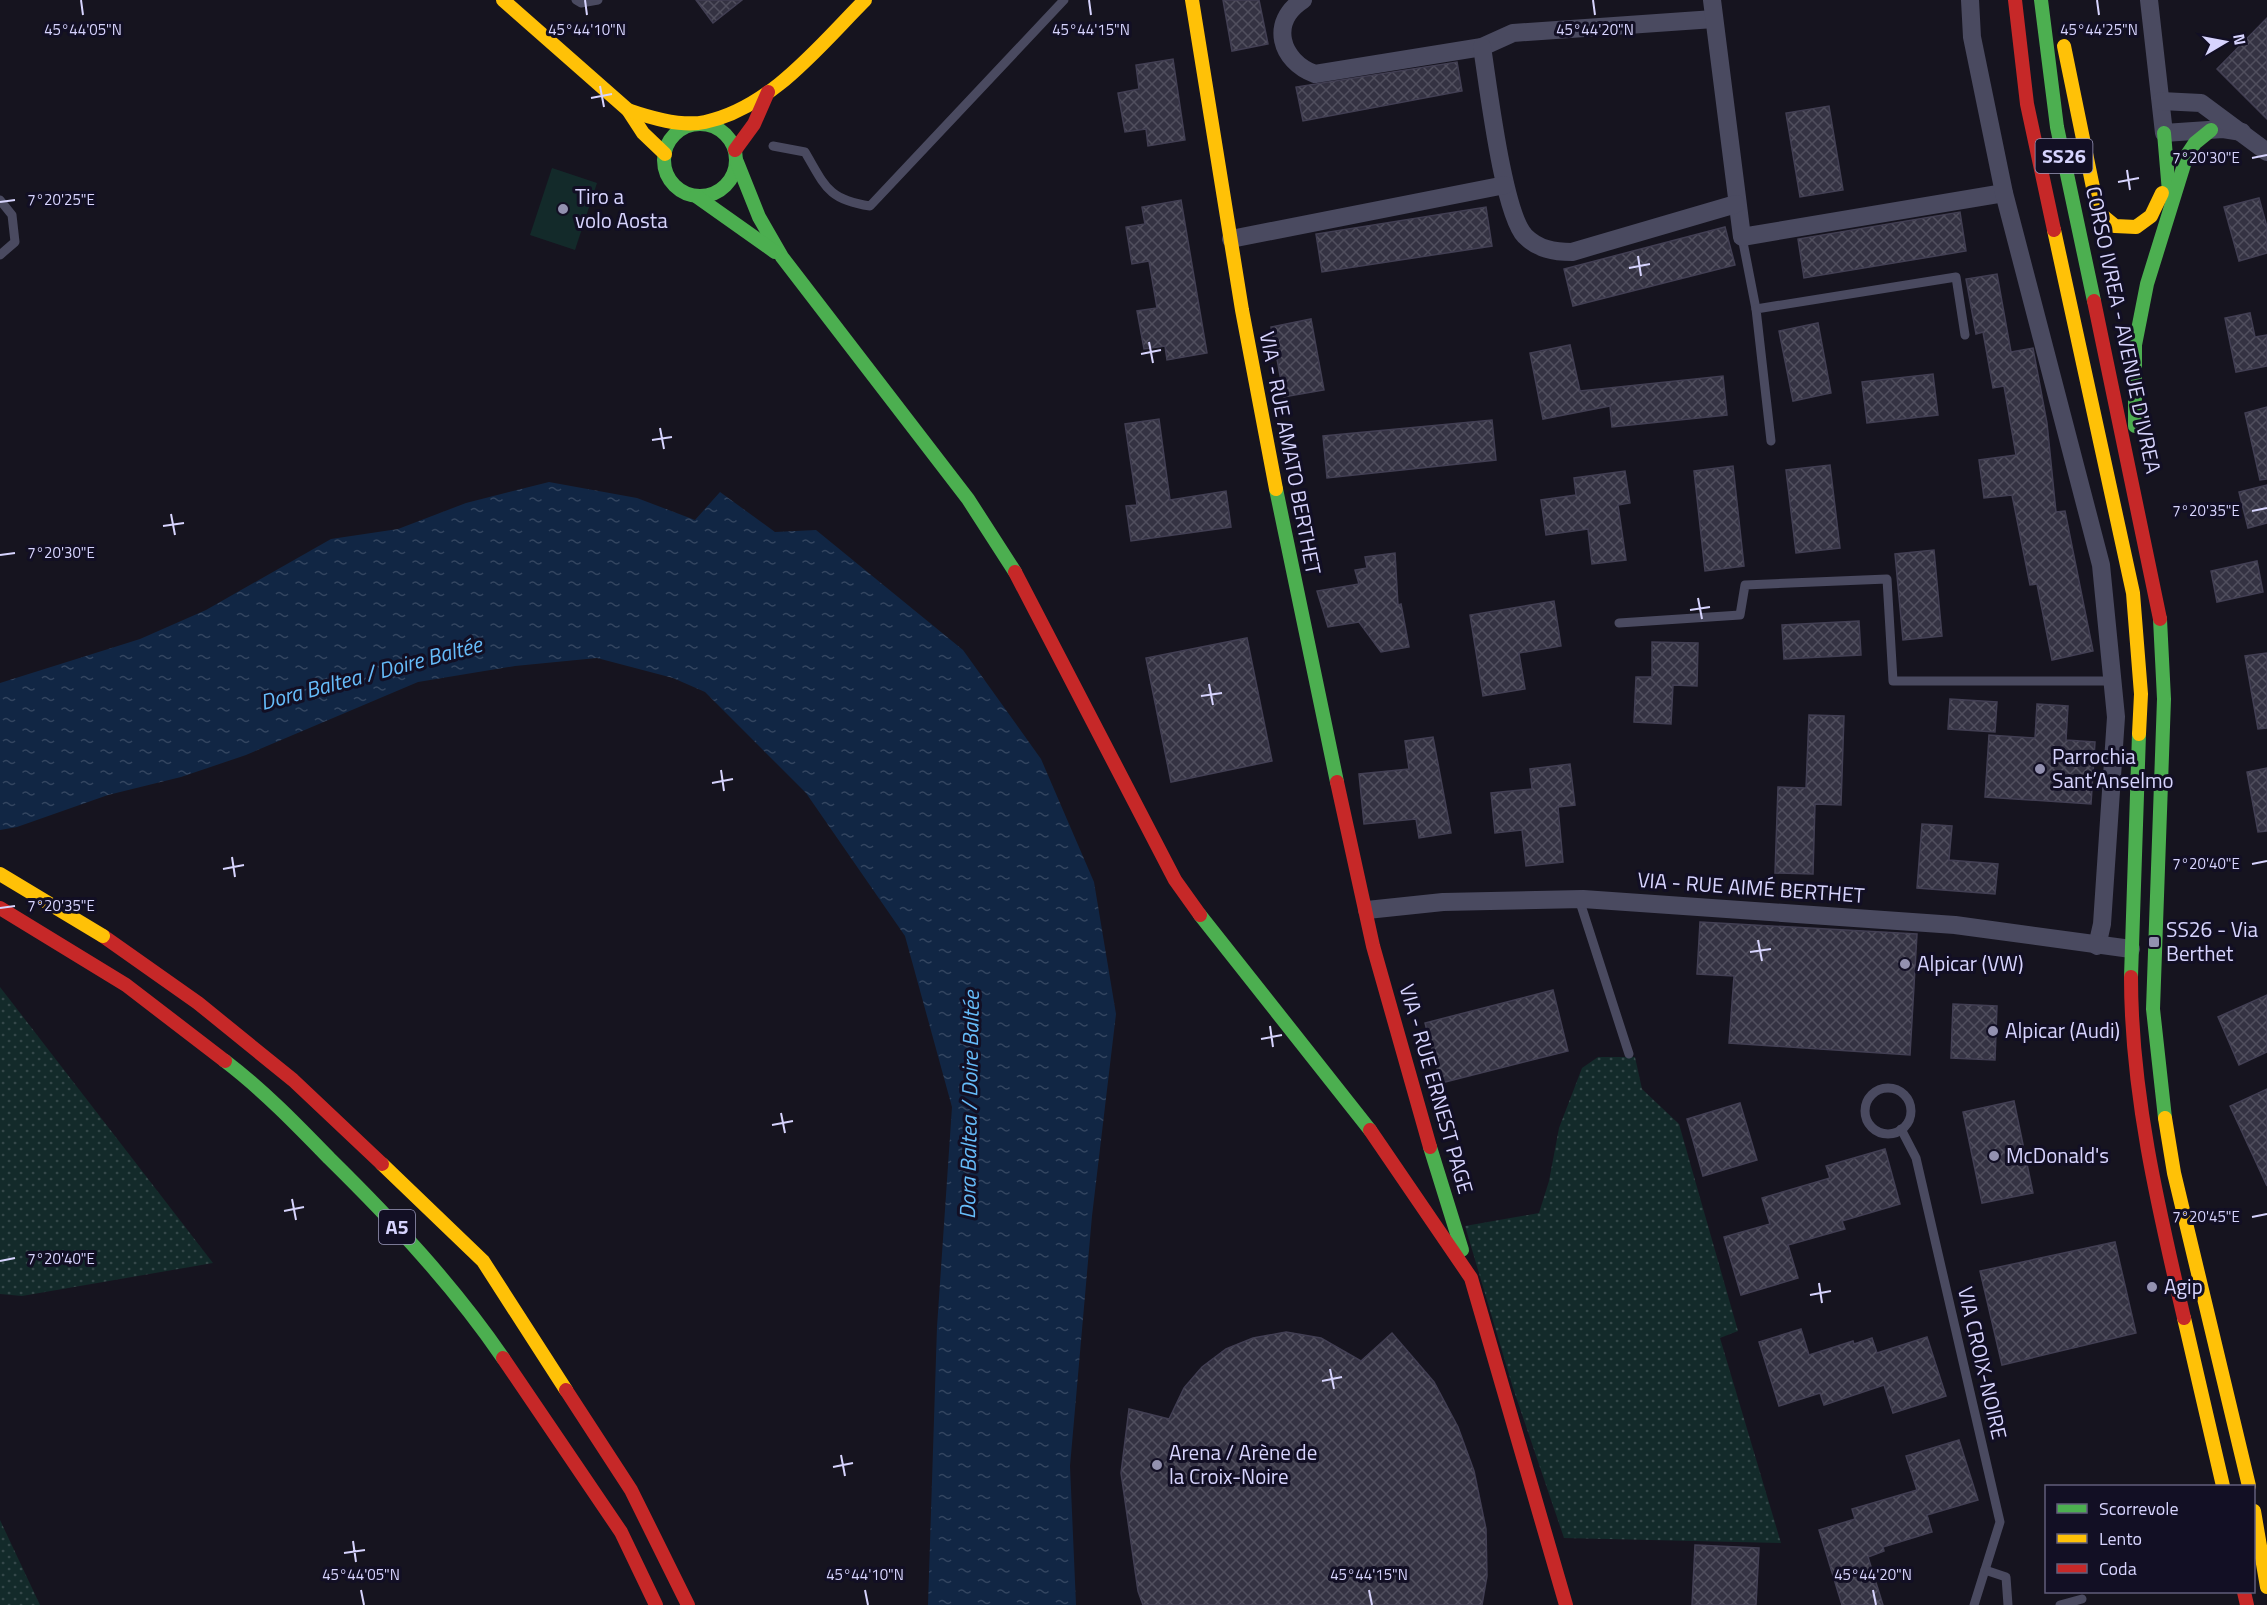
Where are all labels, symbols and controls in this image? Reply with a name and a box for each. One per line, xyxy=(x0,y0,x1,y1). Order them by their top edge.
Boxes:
north arrow xyxy=(2195,12,2255,72)
text: 45°44'05"N xyxy=(44,18,122,41)
text: 45°44'10"N xyxy=(548,18,626,41)
text: 45°44'15"N xyxy=(1052,18,1130,41)
text: 45°44'20"N xyxy=(1556,18,1634,41)
text: 45°44'25"N xyxy=(2060,18,2138,41)
text: N xyxy=(2227,32,2253,47)
road number: SS26 xyxy=(2036,139,2092,173)
text: 7°20'30"E xyxy=(2172,146,2240,169)
place label: Tiro a volo Aosta xyxy=(575,180,668,236)
street label: CORSO IVREA - AVENUE D'IVREA xyxy=(2078,183,2170,477)
text: 7°20'25"E xyxy=(27,188,95,211)
marker: Tiro a volo Aosta xyxy=(556,202,570,216)
street label: VIA - RUE AMATO BERTHET xyxy=(1252,329,1330,577)
text: 7°20'35"E xyxy=(2172,499,2240,522)
text: 7°20'30"E xyxy=(27,541,95,564)
water label: Dora Baltea / Doire Baltée xyxy=(256,627,487,719)
place label: Parrochia Sant’Anselmo xyxy=(2052,740,2174,796)
marker: Parrochia Sant’Anselmo xyxy=(2033,762,2047,776)
text: 7°20'40"E xyxy=(2172,852,2240,875)
street label: VIA - RUE AIMÉ BERTHET xyxy=(1636,863,1866,911)
text: 7°20'35"E xyxy=(27,894,95,917)
place label: SS26 - Via Berthet xyxy=(2166,913,2259,969)
marker: SS26 - Via Berthet xyxy=(2147,935,2161,949)
place label: Alpicar (VW) xyxy=(1917,947,2024,979)
marker: Alpicar (VW) xyxy=(1898,957,1912,971)
street label: VIA - RUE ERNEST PAGE xyxy=(1392,980,1482,1197)
water label: Dora Baltea / Doire Baltée xyxy=(950,989,988,1219)
place label: Alpicar (Audi) xyxy=(2005,1014,2120,1046)
marker: Alpicar (Audi) xyxy=(1986,1024,2000,1038)
place label: McDonald's xyxy=(2006,1139,2109,1171)
marker: McDonald's xyxy=(1987,1149,2001,1163)
text: 7°20'45"E xyxy=(2172,1205,2240,1228)
road number: A5 xyxy=(379,1210,415,1244)
text: 7°20'40"E xyxy=(27,1247,95,1270)
place label: Agip xyxy=(2164,1270,2203,1302)
marker: Agip xyxy=(2145,1280,2159,1294)
street label: VIA CROIX-NOIRE xyxy=(1950,1283,2016,1442)
place label: Arena / Arène de la Croix-Noire xyxy=(1169,1436,1317,1492)
marker: Arena / Arène de la Croix-Noire xyxy=(1150,1458,1164,1472)
legend xyxy=(2045,1485,2255,1593)
text: Scorrevole xyxy=(2099,1495,2178,1522)
text: Lento xyxy=(2099,1525,2142,1552)
text: Coda xyxy=(2099,1555,2137,1582)
text: 45°44'05"N xyxy=(322,1563,400,1586)
text: 45°44'10"N xyxy=(826,1563,904,1586)
text: 45°44'15"N xyxy=(1330,1563,1408,1586)
text: 45°44'20"N xyxy=(1834,1563,1912,1586)

